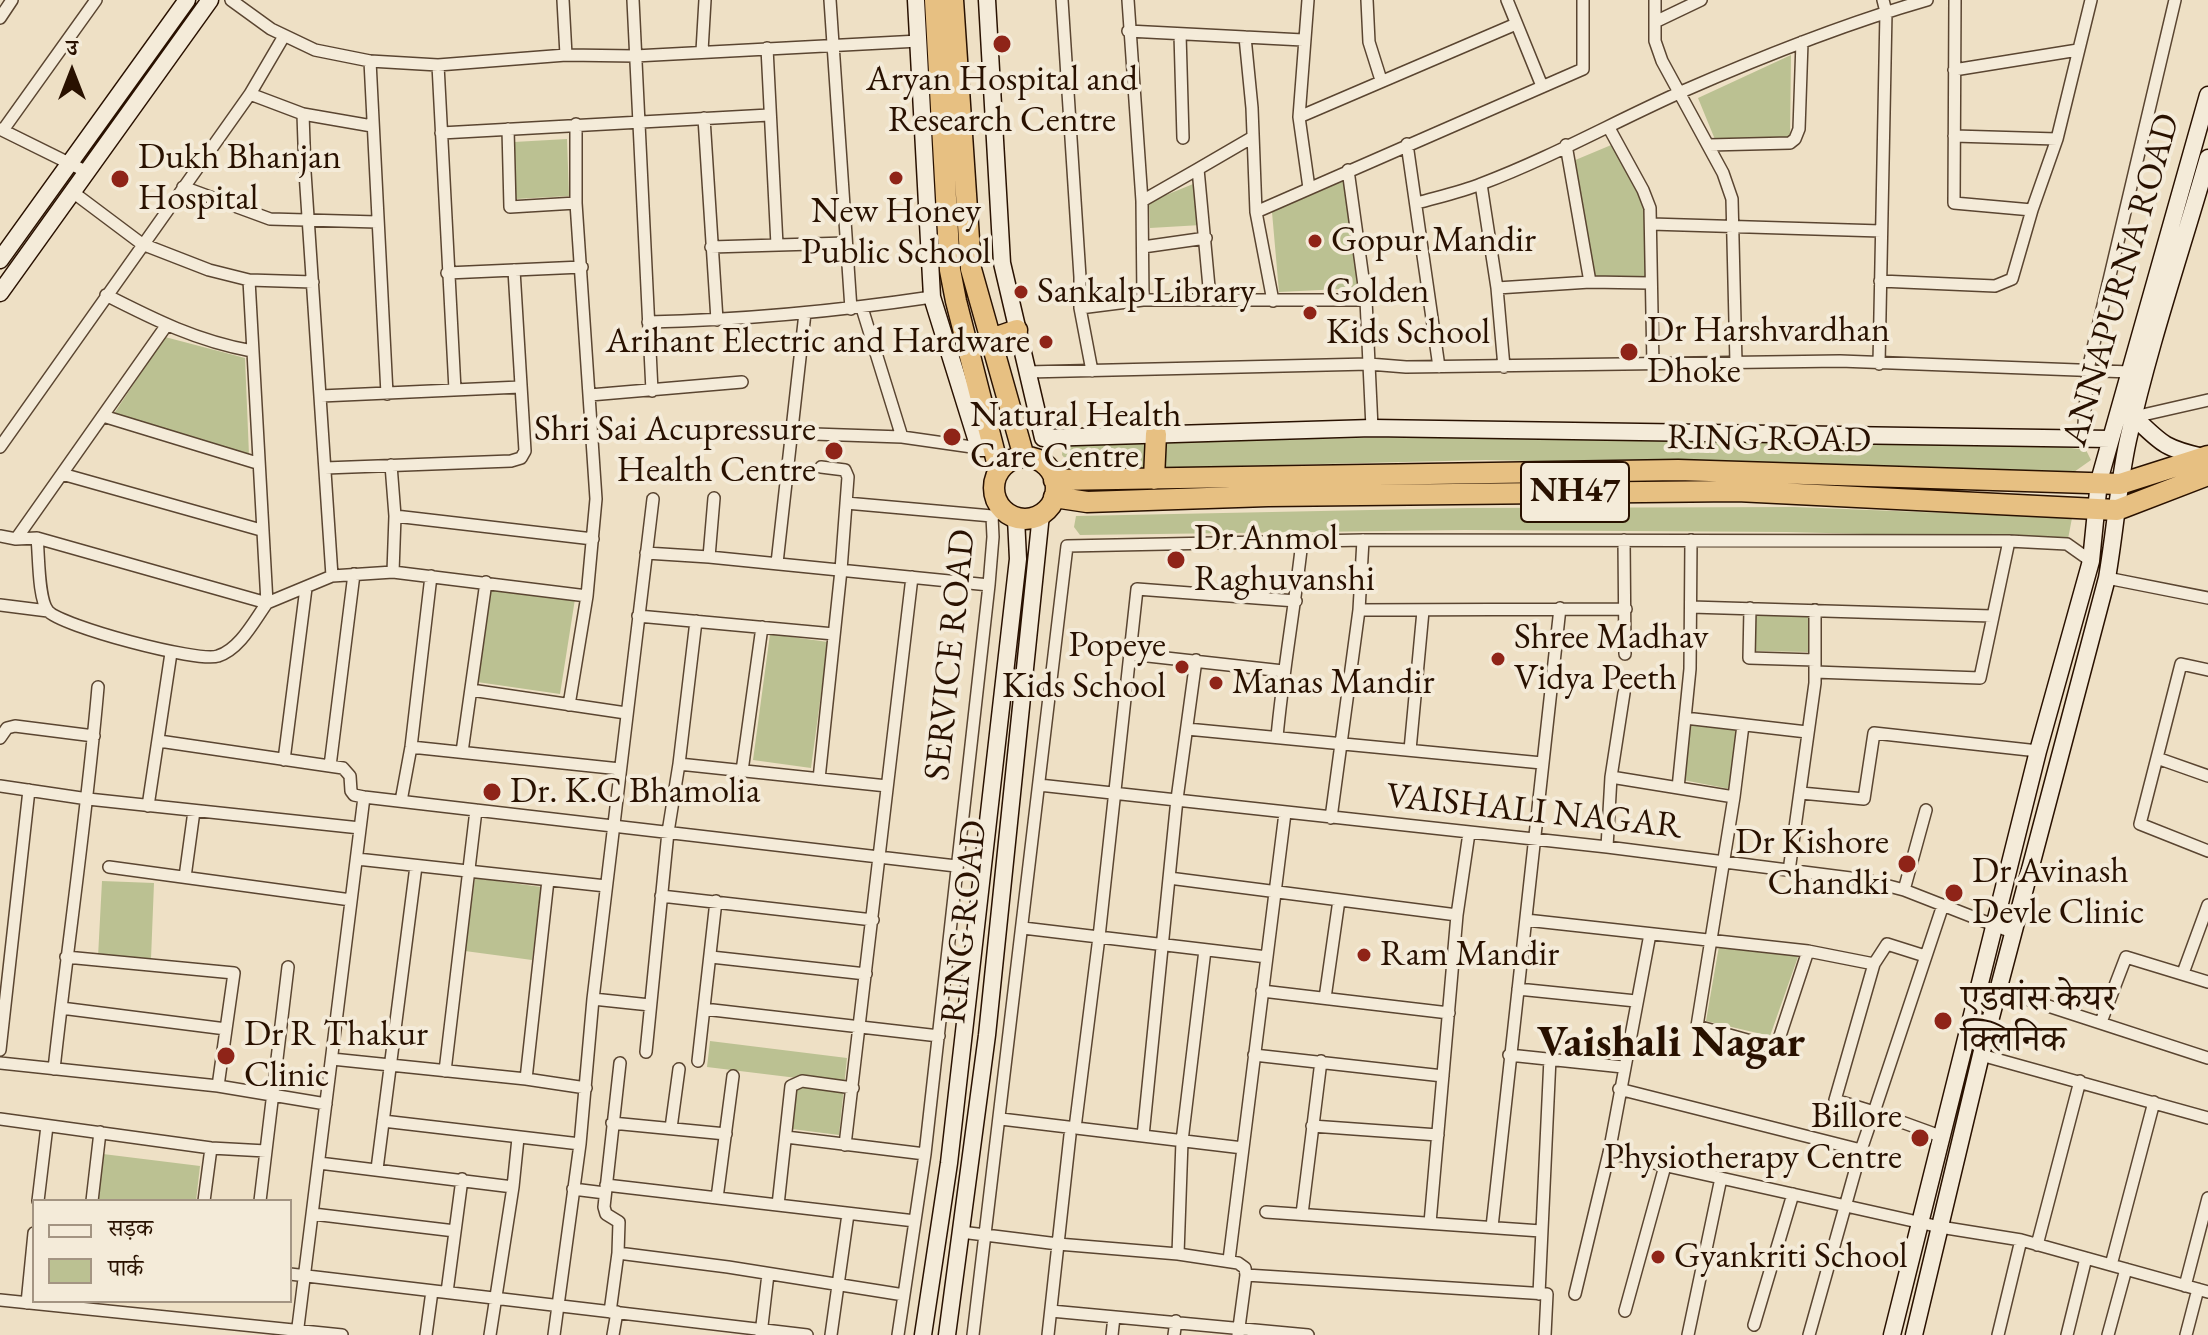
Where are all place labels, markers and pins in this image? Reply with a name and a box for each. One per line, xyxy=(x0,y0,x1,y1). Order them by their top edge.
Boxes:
marker: Aryan Hospital and Research Centre xyxy=(991,33,1013,55)
place label: Aryan Hospital and Research Centre xyxy=(866,58,1138,143)
place label: Dukh Bhanjan Hospital xyxy=(138,136,341,221)
marker: Dukh Bhanjan Hospital xyxy=(109,168,131,190)
marker: New Honey Public School xyxy=(887,169,905,187)
place label: New Honey Public School xyxy=(801,190,991,275)
place label: Gopur Mandir xyxy=(1331,219,1536,263)
marker: Gopur Mandir xyxy=(1306,232,1324,250)
place label: Sankalp Library xyxy=(1037,270,1255,314)
place label: Golden Kids School xyxy=(1326,270,1490,355)
marker: Sankalp Library xyxy=(1012,283,1030,301)
marker: Golden Kids School xyxy=(1301,304,1319,322)
place label: Dr Harshvardhan Dhoke xyxy=(1647,309,1890,394)
place label: Arihant Electric and Hardware xyxy=(605,320,1030,364)
marker: Arihant Electric and Hardware xyxy=(1037,333,1055,351)
marker: Dr Harshvardhan Dhoke xyxy=(1618,341,1640,363)
place label: Natural Health Care Centre xyxy=(970,394,1181,479)
place label: Shri Sai Acupressure Health Centre xyxy=(534,408,816,493)
marker: Natural Health Care Centre xyxy=(941,426,963,448)
marker: Shri Sai Acupressure Health Centre xyxy=(823,440,845,462)
place label: Dr Anmol Raghuvanshi xyxy=(1194,517,1375,602)
marker: Dr Anmol Raghuvanshi xyxy=(1165,549,1187,571)
place label: Shree Madhav Vidya Peeth xyxy=(1514,616,1708,701)
place label: Popeye Kids School xyxy=(1002,624,1166,709)
marker: Shree Madhav Vidya Peeth xyxy=(1489,650,1507,668)
marker: Popeye Kids School xyxy=(1173,658,1191,676)
place label: Manas Mandir xyxy=(1232,661,1434,705)
marker: Manas Mandir xyxy=(1207,674,1225,692)
place label: Dr. K.C Bhamolia xyxy=(510,770,760,814)
marker: Dr. K.C Bhamolia xyxy=(481,781,503,803)
place label: Dr Kishore Chandki xyxy=(1735,821,1889,906)
place label: Dr Avinash Devle Clinic xyxy=(1972,850,2144,935)
marker: Dr Kishore Chandki xyxy=(1896,853,1918,875)
marker: Dr Avinash Devle Clinic xyxy=(1943,882,1965,904)
place label: Ram Mandir xyxy=(1380,933,1559,977)
marker: Ram Mandir xyxy=(1355,946,1373,964)
place label: एडवांस केयर क्लिनिक xyxy=(1961,978,2115,1063)
marker: एडवांस केयर क्लिनिक xyxy=(1932,1010,1954,1032)
place label: Dr R Thakur Clinic xyxy=(244,1013,428,1098)
marker: Dr R Thakur Clinic xyxy=(215,1045,237,1067)
place label: Billore Physiotherapy Centre xyxy=(1604,1095,1902,1180)
marker: Billore Physiotherapy Centre xyxy=(1909,1127,1931,1149)
place label: Gyankriti School xyxy=(1674,1235,1908,1279)
marker: Gyankriti School xyxy=(1649,1248,1667,1266)

